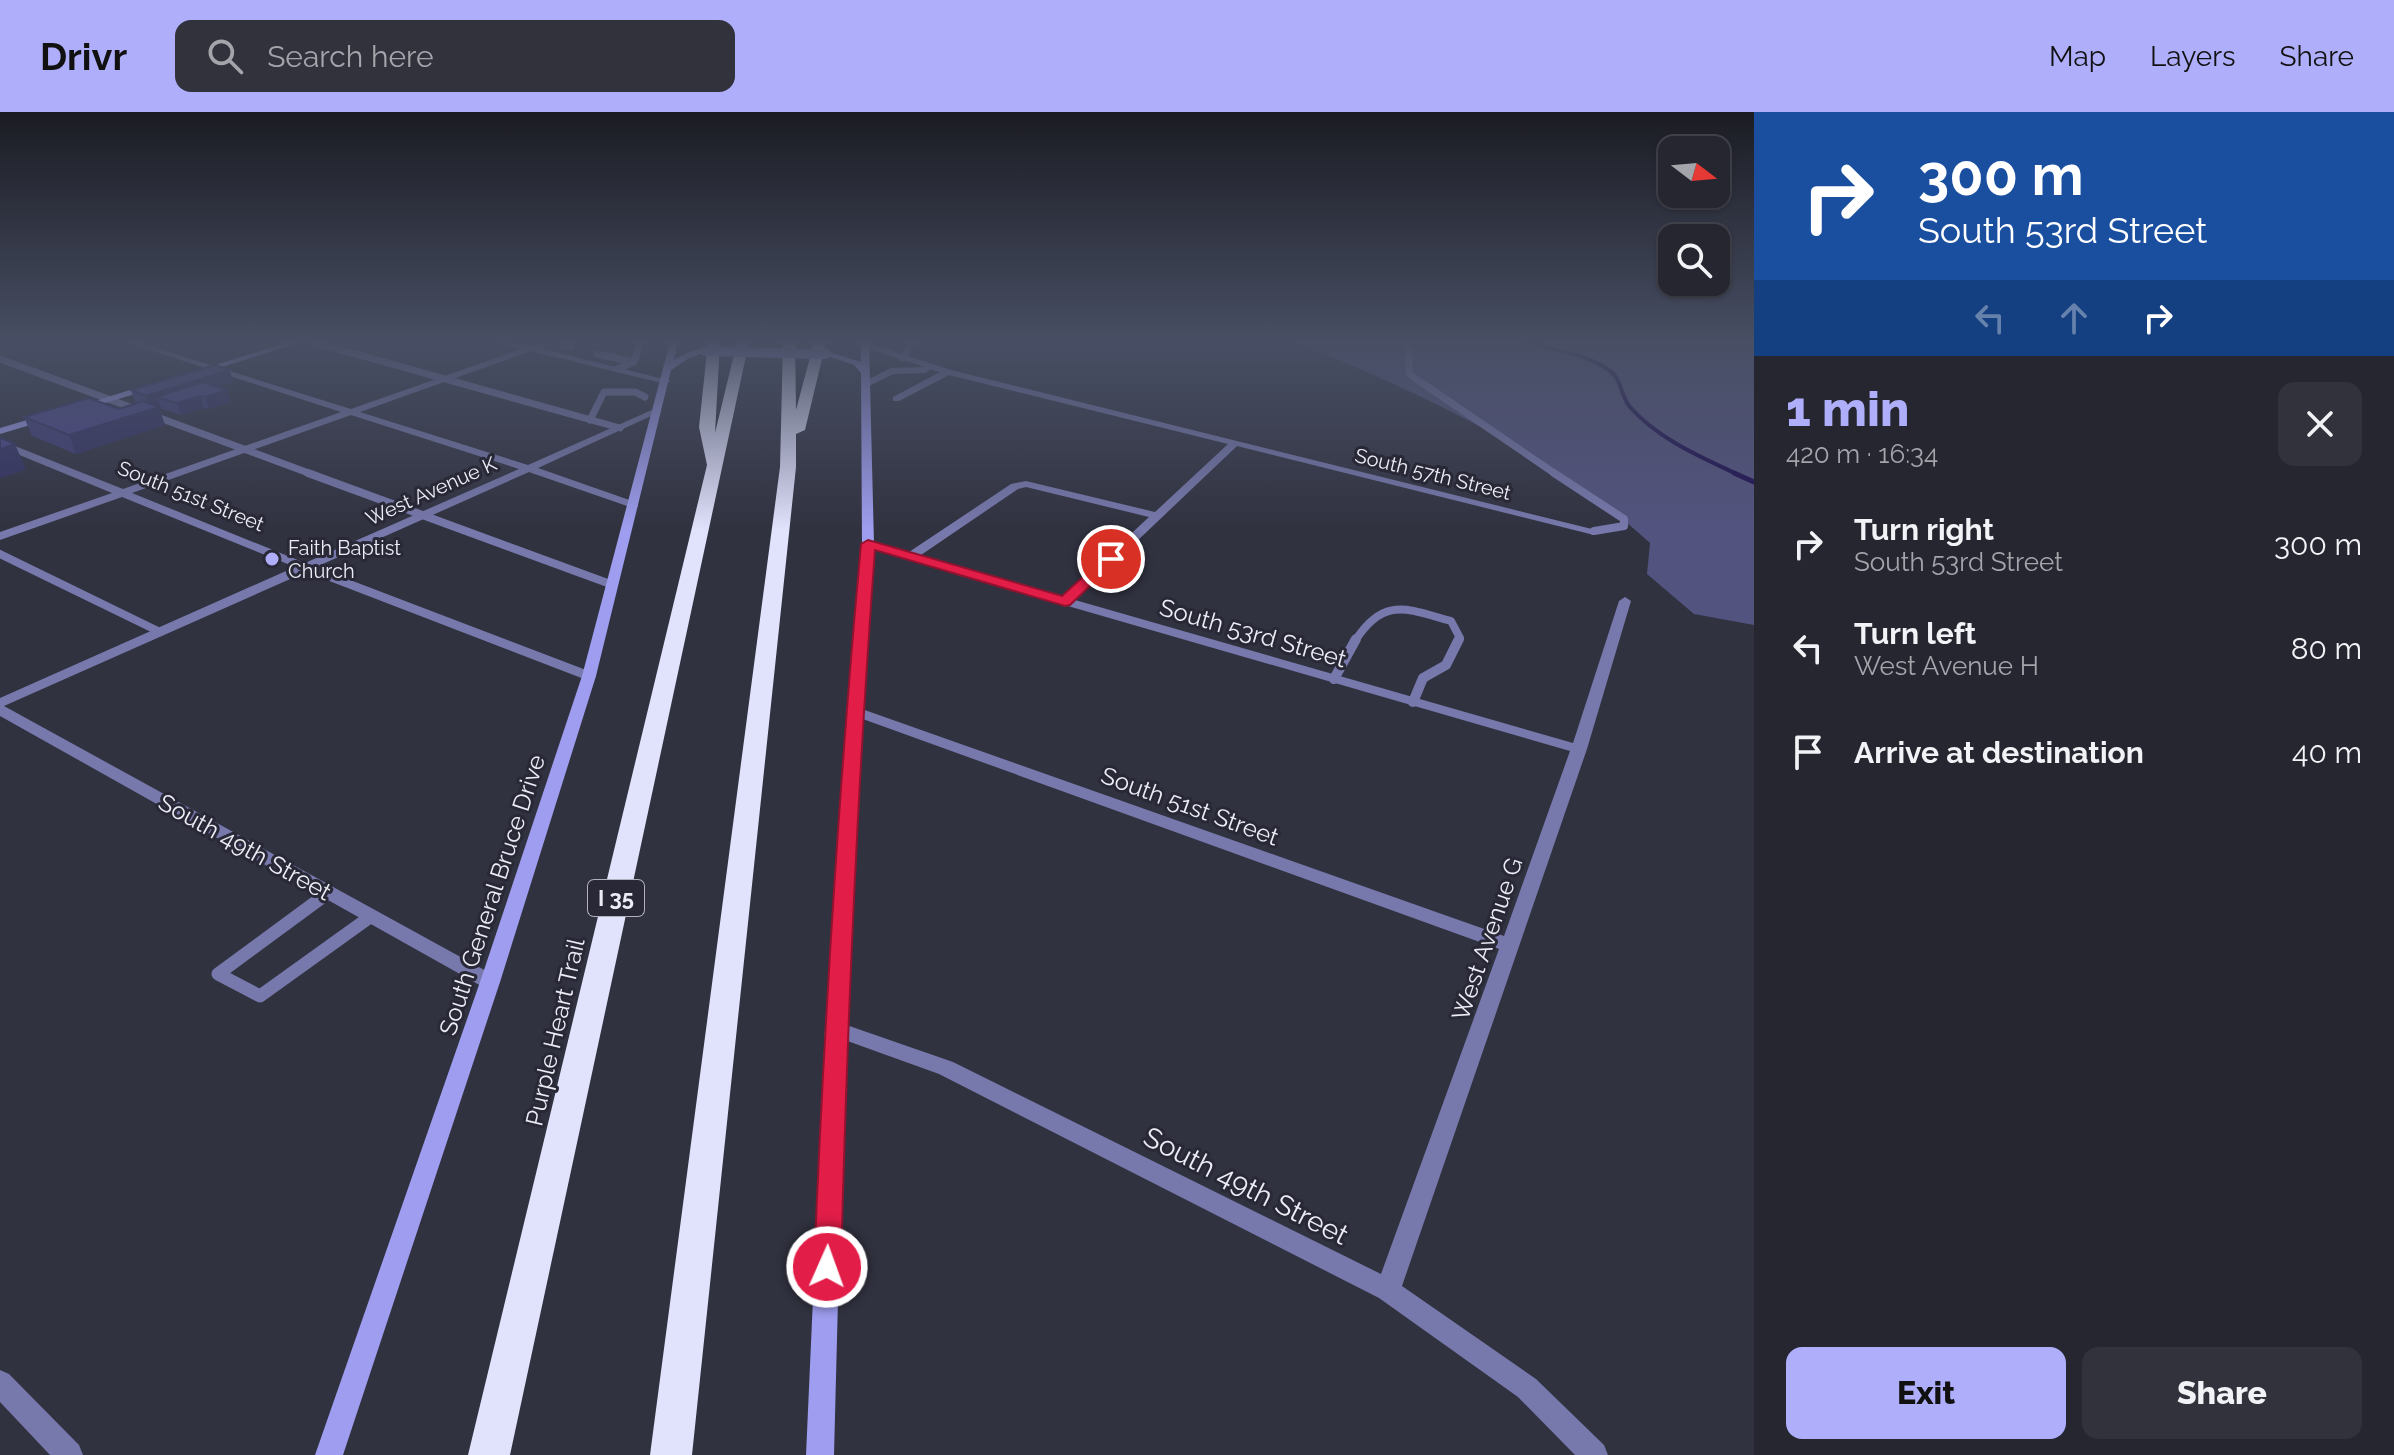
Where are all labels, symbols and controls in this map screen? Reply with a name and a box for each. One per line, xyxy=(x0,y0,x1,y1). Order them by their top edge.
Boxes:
search box xyxy=(175,20,735,92)
text: Drivr xyxy=(40,34,127,79)
icon: search xyxy=(203,34,247,78)
text: Search here xyxy=(267,39,434,74)
text: Map xyxy=(2049,40,2106,73)
text: Layers xyxy=(2150,40,2236,73)
text: Share xyxy=(2280,40,2354,73)
north arrow xyxy=(1658,136,1730,208)
map controls xyxy=(1658,136,1730,296)
text: 300 m xyxy=(1918,142,2084,208)
icon: right xyxy=(1786,144,1890,248)
text: South 53rd Street xyxy=(1918,209,2207,251)
button: search xyxy=(1658,224,1730,296)
icon: left xyxy=(1968,296,2012,340)
icon: ahead xyxy=(2052,296,2096,340)
icon: right xyxy=(2136,296,2180,340)
text: 1 min xyxy=(1786,381,1909,437)
button: close xyxy=(2278,382,2362,466)
text: 420 m · 16:34 xyxy=(1786,439,1938,469)
street label: South 57th Street xyxy=(1353,443,1514,505)
street label: West Avenue K xyxy=(362,451,500,530)
street label: South 51st Street xyxy=(114,456,268,536)
text: Turn right xyxy=(1854,512,1994,547)
icon: right xyxy=(1786,522,1830,566)
pin xyxy=(1077,525,1145,593)
text: 300 m xyxy=(2274,527,2362,562)
place label: Faith Baptist Church xyxy=(288,536,401,583)
icon: arrive xyxy=(1089,537,1133,581)
text: South 53rd Street xyxy=(1854,547,2063,577)
marker: Faith Baptist Church xyxy=(263,550,281,568)
street label: South 53rd Street xyxy=(1156,592,1350,674)
text: Turn left xyxy=(1854,616,1976,651)
icon: left xyxy=(1786,626,1830,670)
text: 80 m xyxy=(2291,631,2362,666)
text: West Avenue H xyxy=(1854,651,2039,681)
icon: arrive xyxy=(1786,730,1830,774)
text: Arrive at destination xyxy=(1854,735,2144,770)
text: 40 m xyxy=(2292,735,2362,770)
street label: South General Bruce Drive xyxy=(433,751,551,1039)
street label: South 51st Street xyxy=(1097,760,1283,852)
street label: South 49th Street xyxy=(154,788,336,906)
street label: West Avenue G xyxy=(1446,854,1528,1024)
road number: I 35 xyxy=(588,880,644,916)
street label: Purple Heart Trail xyxy=(519,935,591,1129)
street label: South 49th Street xyxy=(1138,1120,1354,1252)
position arrow xyxy=(785,1225,869,1309)
button: Exit xyxy=(1786,1347,2066,1439)
button: Share xyxy=(2082,1347,2362,1439)

